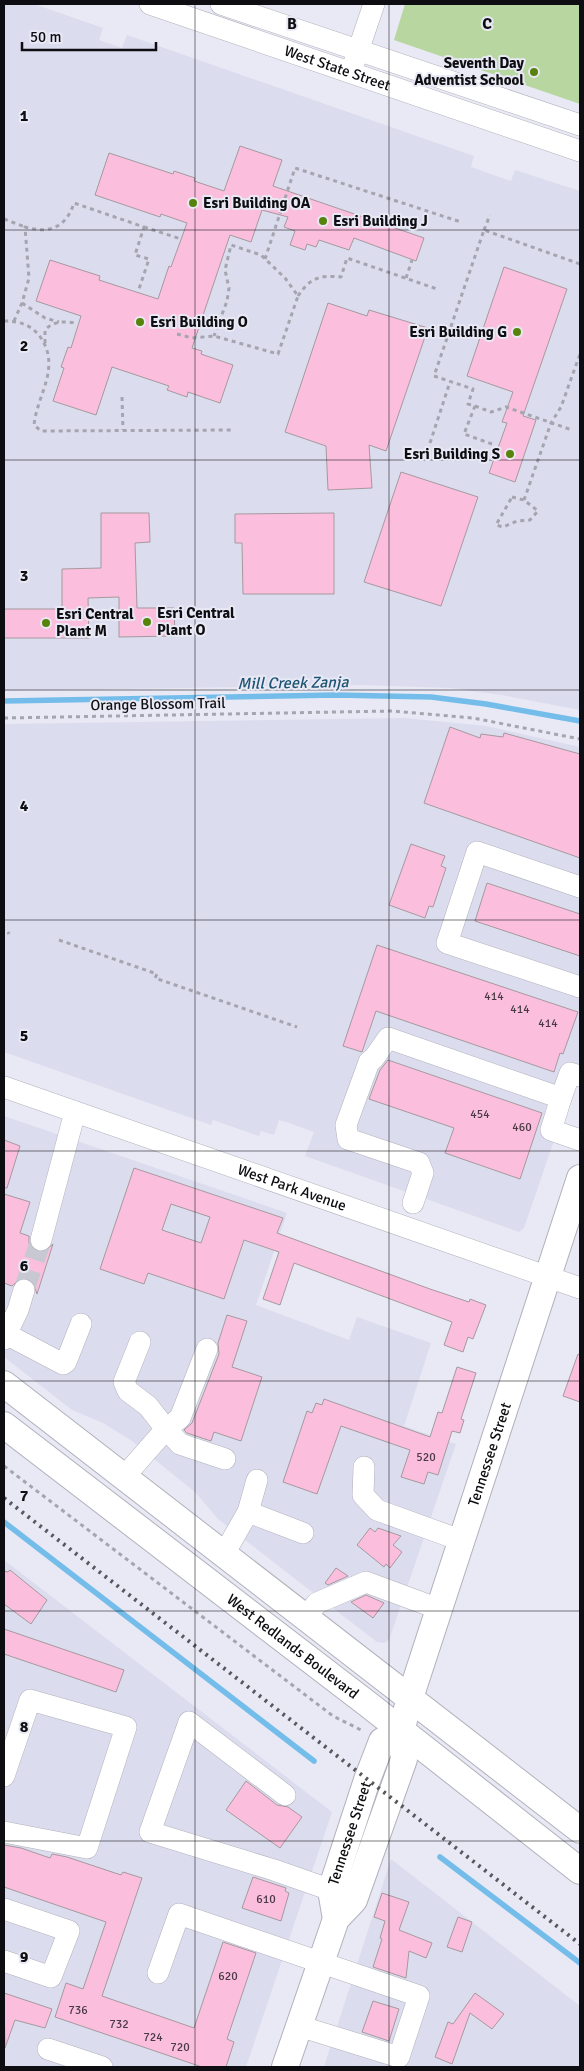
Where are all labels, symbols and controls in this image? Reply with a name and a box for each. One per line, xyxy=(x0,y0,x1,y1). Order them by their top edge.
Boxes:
text: B xyxy=(287,14,297,34)
text: C xyxy=(482,14,492,34)
scale bar xyxy=(22,20,156,52)
text: 50 m xyxy=(30,28,61,46)
street label: West State Street xyxy=(282,42,393,95)
place label: Seventh Day Adventist School xyxy=(414,54,525,89)
marker: Seventh Day Adventist School xyxy=(528,66,540,78)
text: 1 xyxy=(20,106,29,126)
place label: Esri Building OA xyxy=(203,194,311,212)
marker: Esri Building OA xyxy=(187,197,199,209)
place label: Esri Building J xyxy=(333,212,428,230)
marker: Esri Building J xyxy=(317,215,329,227)
place label: Esri Building O xyxy=(150,313,248,331)
marker: Esri Building O xyxy=(134,316,146,328)
place label: Esri Building G xyxy=(409,323,507,341)
marker: Esri Building G xyxy=(511,326,523,338)
text: 2 xyxy=(20,336,28,356)
place label: Esri Building S xyxy=(404,445,500,463)
marker: Esri Building S xyxy=(504,448,516,460)
text: 3 xyxy=(20,566,28,586)
place label: Esri Central Plant O xyxy=(157,604,235,639)
place label: Esri Central Plant M xyxy=(56,605,134,640)
marker: Esri Central Plant O xyxy=(141,616,153,628)
marker: Esri Central Plant M xyxy=(40,617,52,629)
water label: Mill Creek Zanja xyxy=(237,672,350,694)
street label: Orange Blossom Trail xyxy=(90,694,226,714)
text: 4 xyxy=(20,796,29,816)
house number: 414 xyxy=(484,989,504,1004)
house number: 414 xyxy=(510,1002,530,1017)
house number: 414 xyxy=(538,1016,558,1031)
text: 5 xyxy=(20,1026,28,1046)
house number: 454 xyxy=(470,1107,490,1122)
house number: 460 xyxy=(512,1120,532,1135)
street label: West Park Avenue xyxy=(235,1160,349,1215)
text: 6 xyxy=(20,1256,29,1276)
street label: Tennessee Street xyxy=(464,1400,515,1509)
house number: 520 xyxy=(416,1450,436,1465)
text: 7 xyxy=(20,1486,29,1506)
street label: West Redlands Boulevard xyxy=(223,1590,362,1703)
text: 8 xyxy=(20,1717,29,1737)
street label: Tennessee Street xyxy=(324,1779,375,1888)
house number: 610 xyxy=(256,1892,276,1907)
text: 9 xyxy=(20,1947,29,1967)
house number: 620 xyxy=(218,1969,238,1984)
house number: 736 xyxy=(68,2003,88,2018)
house number: 732 xyxy=(109,2017,129,2032)
house number: 724 xyxy=(143,2030,163,2045)
house number: 720 xyxy=(170,2040,190,2055)

